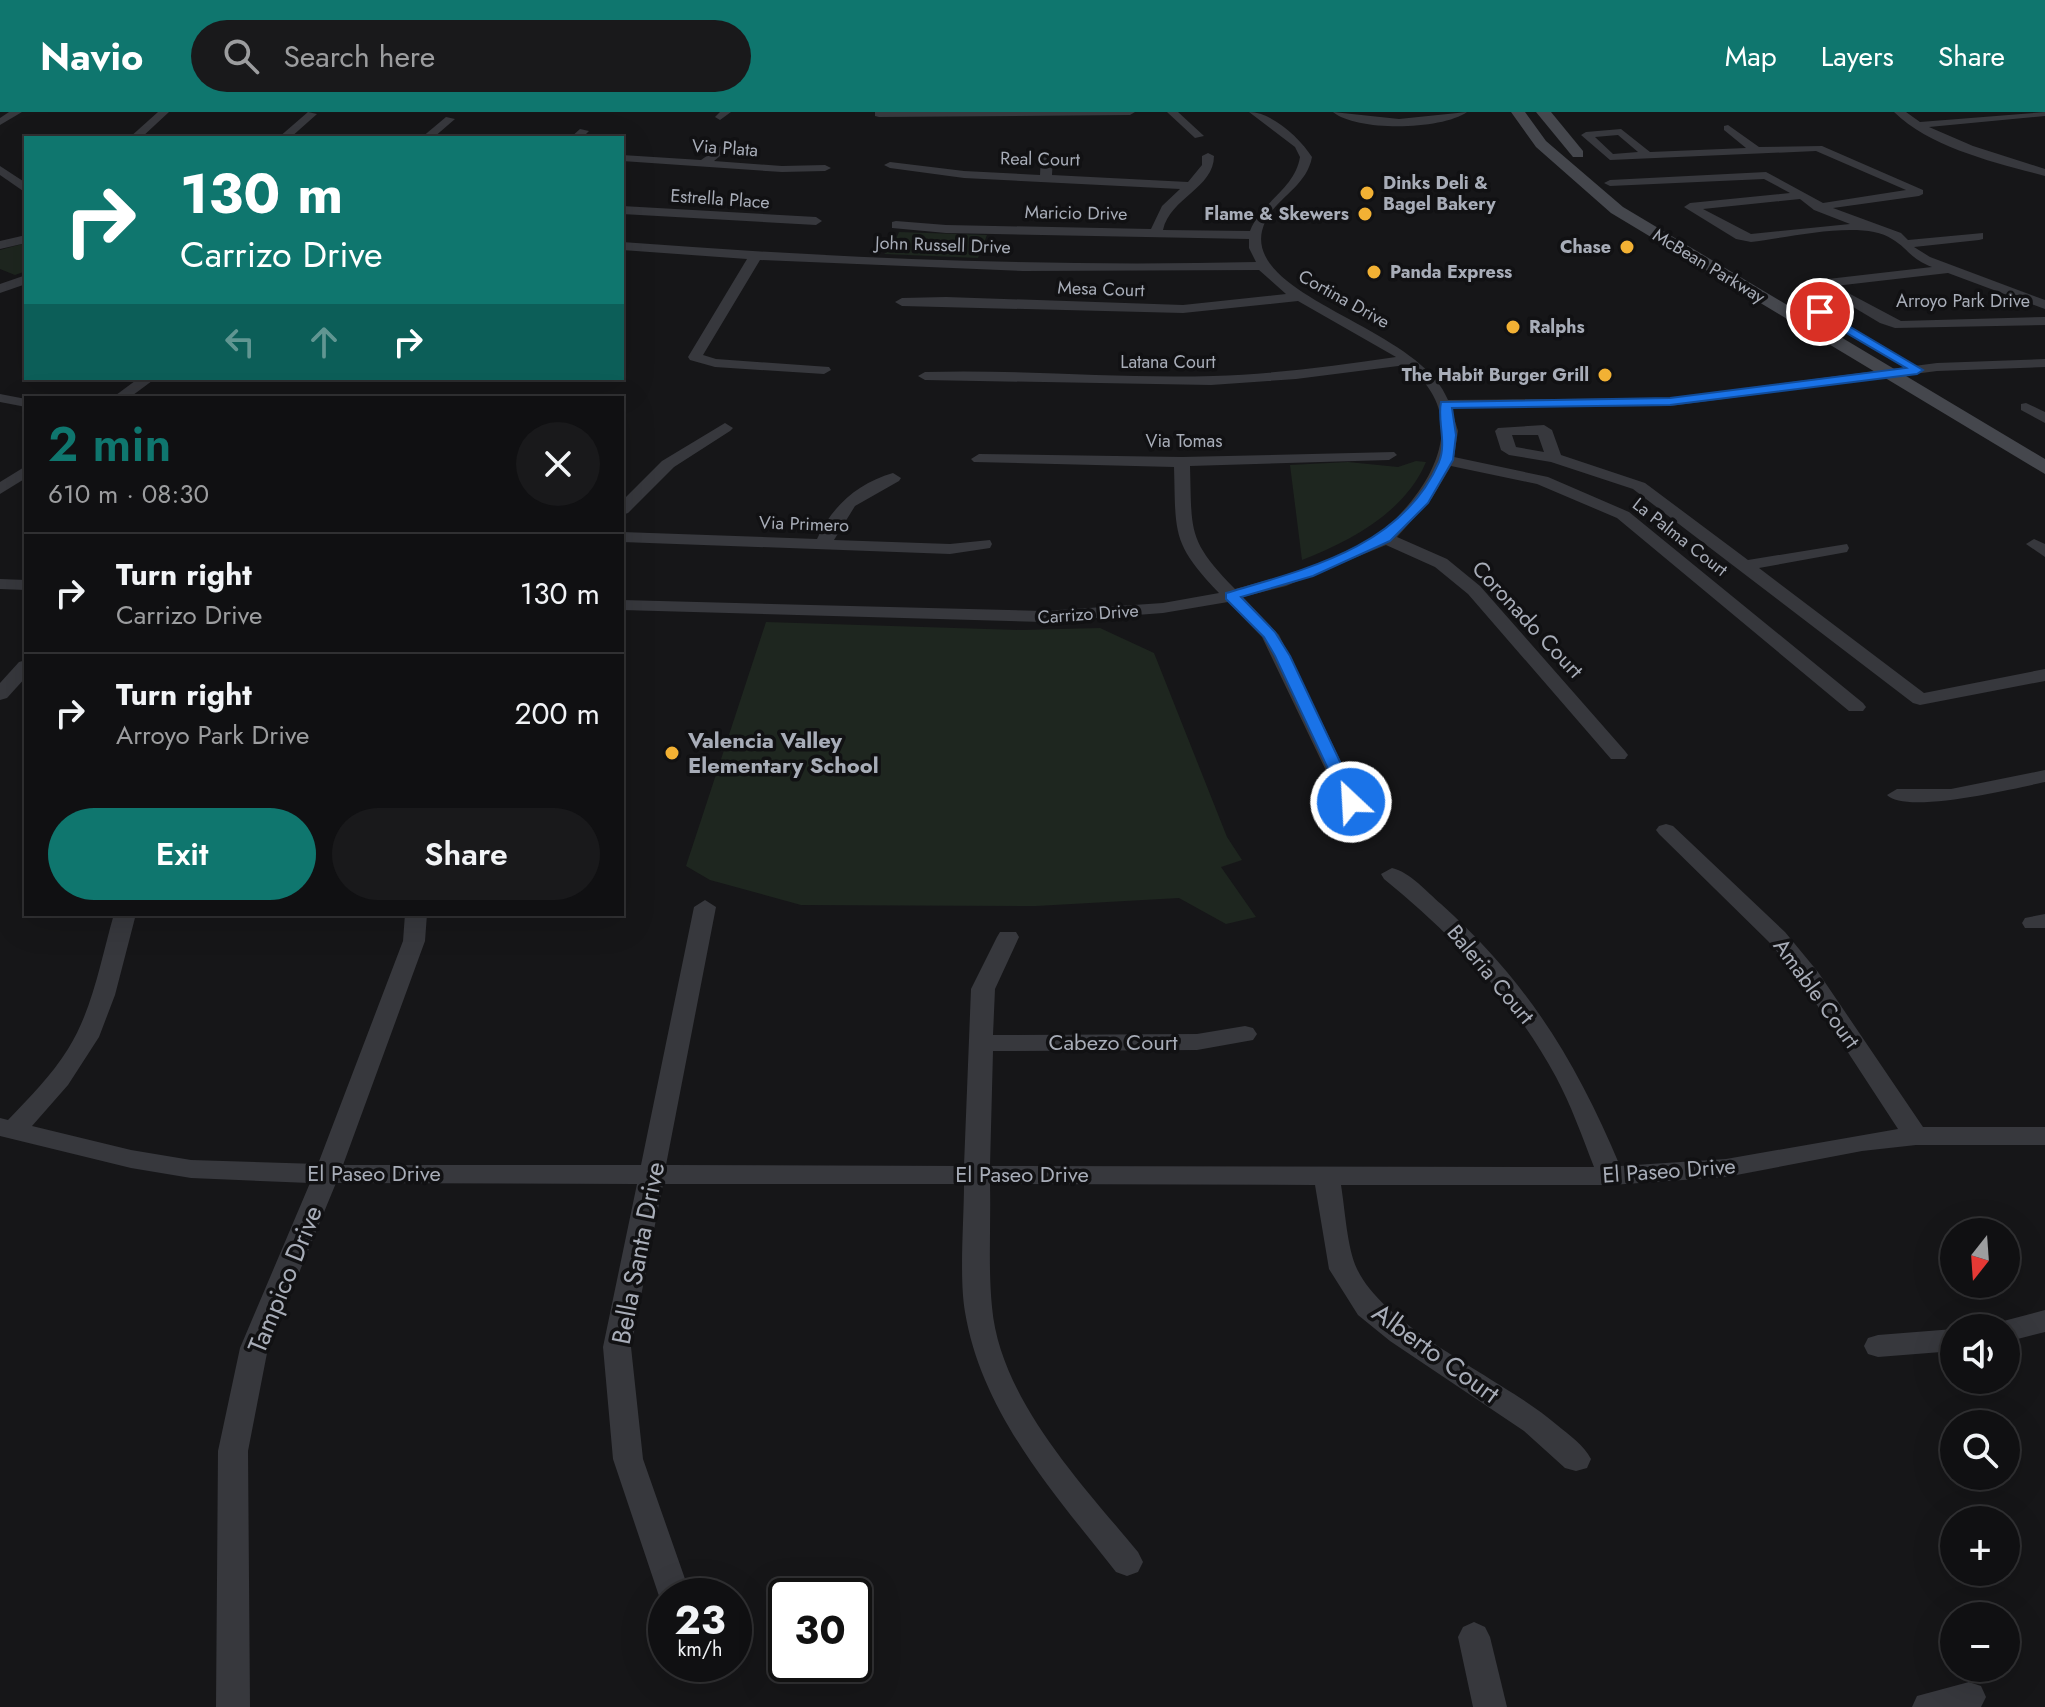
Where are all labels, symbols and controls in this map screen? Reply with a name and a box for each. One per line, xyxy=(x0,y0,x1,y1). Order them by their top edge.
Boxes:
search box xyxy=(191,20,751,92)
text: Navio xyxy=(40,29,143,84)
icon: search xyxy=(219,34,263,78)
text: Search here xyxy=(283,35,435,78)
text: Map xyxy=(1725,36,1777,77)
text: Layers xyxy=(1821,36,1894,77)
text: Share xyxy=(1938,36,2005,77)
street label: Via Plata xyxy=(691,133,759,163)
street label: Real Court xyxy=(1000,145,1081,173)
text: 130 m xyxy=(180,153,343,234)
icon: right xyxy=(48,168,152,272)
place label: Dinks Deli & Bagel Bakery xyxy=(1383,170,1496,217)
street label: Estrella Place xyxy=(669,183,771,215)
marker: Dinks Deli & Bagel Bakery xyxy=(1358,184,1376,202)
street label: Maricio Drive xyxy=(1024,199,1128,227)
place label: Flame & Skewers xyxy=(1204,201,1349,227)
marker: Flame & Skewers xyxy=(1356,205,1374,223)
street label: McBean Parkway xyxy=(1648,222,1770,310)
text: Carrizo Drive xyxy=(180,228,383,280)
street label: John Russell Drive xyxy=(873,230,1011,260)
place label: Chase xyxy=(1560,234,1611,260)
marker: Chase xyxy=(1618,238,1636,256)
place label: Panda Express xyxy=(1390,259,1512,285)
street label: Cortina Drive xyxy=(1294,263,1394,335)
marker: Panda Express xyxy=(1365,263,1383,281)
street label: Mesa Court xyxy=(1057,274,1146,304)
pin xyxy=(1786,278,1854,346)
street label: Arroyo Park Drive xyxy=(1896,288,2030,314)
icon: arrive xyxy=(1798,290,1842,334)
place label: Ralphs xyxy=(1529,314,1585,340)
marker: Ralphs xyxy=(1504,318,1522,336)
icon: left xyxy=(218,320,262,364)
icon: ahead xyxy=(302,320,346,364)
icon: right xyxy=(386,320,430,364)
street label: Latana Court xyxy=(1120,349,1216,375)
place label: The Habit Burger Grill xyxy=(1402,362,1589,388)
marker: The Habit Burger Grill xyxy=(1596,366,1614,384)
text: 2 min xyxy=(48,410,171,479)
button: close xyxy=(516,422,600,506)
street label: Via Tomas xyxy=(1146,428,1222,454)
text: 610 m · 08:30 xyxy=(48,475,209,513)
street label: La Palma Court xyxy=(1627,492,1734,583)
street label: Via Primero xyxy=(759,509,850,539)
text: Turn right xyxy=(116,553,252,596)
street label: Coronado Court xyxy=(1465,553,1592,686)
icon: right xyxy=(48,571,92,615)
text: 130 m xyxy=(520,572,600,615)
text: Carrizo Drive xyxy=(116,596,262,634)
street label: Carrizo Drive xyxy=(1037,597,1139,631)
text: Turn right xyxy=(116,673,252,716)
icon: right xyxy=(48,691,92,735)
text: 200 m xyxy=(515,692,600,735)
text: Arroyo Park Drive xyxy=(116,716,309,754)
place label: Valencia Valley Elementary School xyxy=(687,724,879,781)
marker: Valencia Valley Elementary School xyxy=(663,744,681,762)
position arrow xyxy=(1309,760,1393,844)
button: Exit xyxy=(48,808,316,900)
button: Share xyxy=(332,808,600,900)
street label: Baleria Court xyxy=(1440,917,1543,1031)
street label: Amable Court xyxy=(1766,931,1868,1055)
street label: Cabezo Court xyxy=(1048,1026,1178,1058)
street label: El Paseo Drive xyxy=(1601,1149,1737,1191)
street label: El Paseo Drive xyxy=(307,1157,441,1189)
street label: El Paseo Drive xyxy=(955,1158,1089,1190)
street label: Bella Santa Drive xyxy=(602,1159,674,1347)
street label: Tampico Drive xyxy=(238,1200,332,1358)
north arrow xyxy=(1940,1218,2020,1298)
map controls xyxy=(1940,1218,2020,1682)
street label: Alberto Court xyxy=(1364,1294,1508,1413)
button: sound xyxy=(1940,1314,2020,1394)
button: search xyxy=(1940,1410,2020,1490)
button: + xyxy=(1940,1506,2020,1586)
speed limit sign: 30 xyxy=(768,1578,872,1682)
text: 23 xyxy=(674,1591,726,1649)
button: − xyxy=(1940,1602,2020,1682)
text: km/h xyxy=(677,1635,723,1664)

